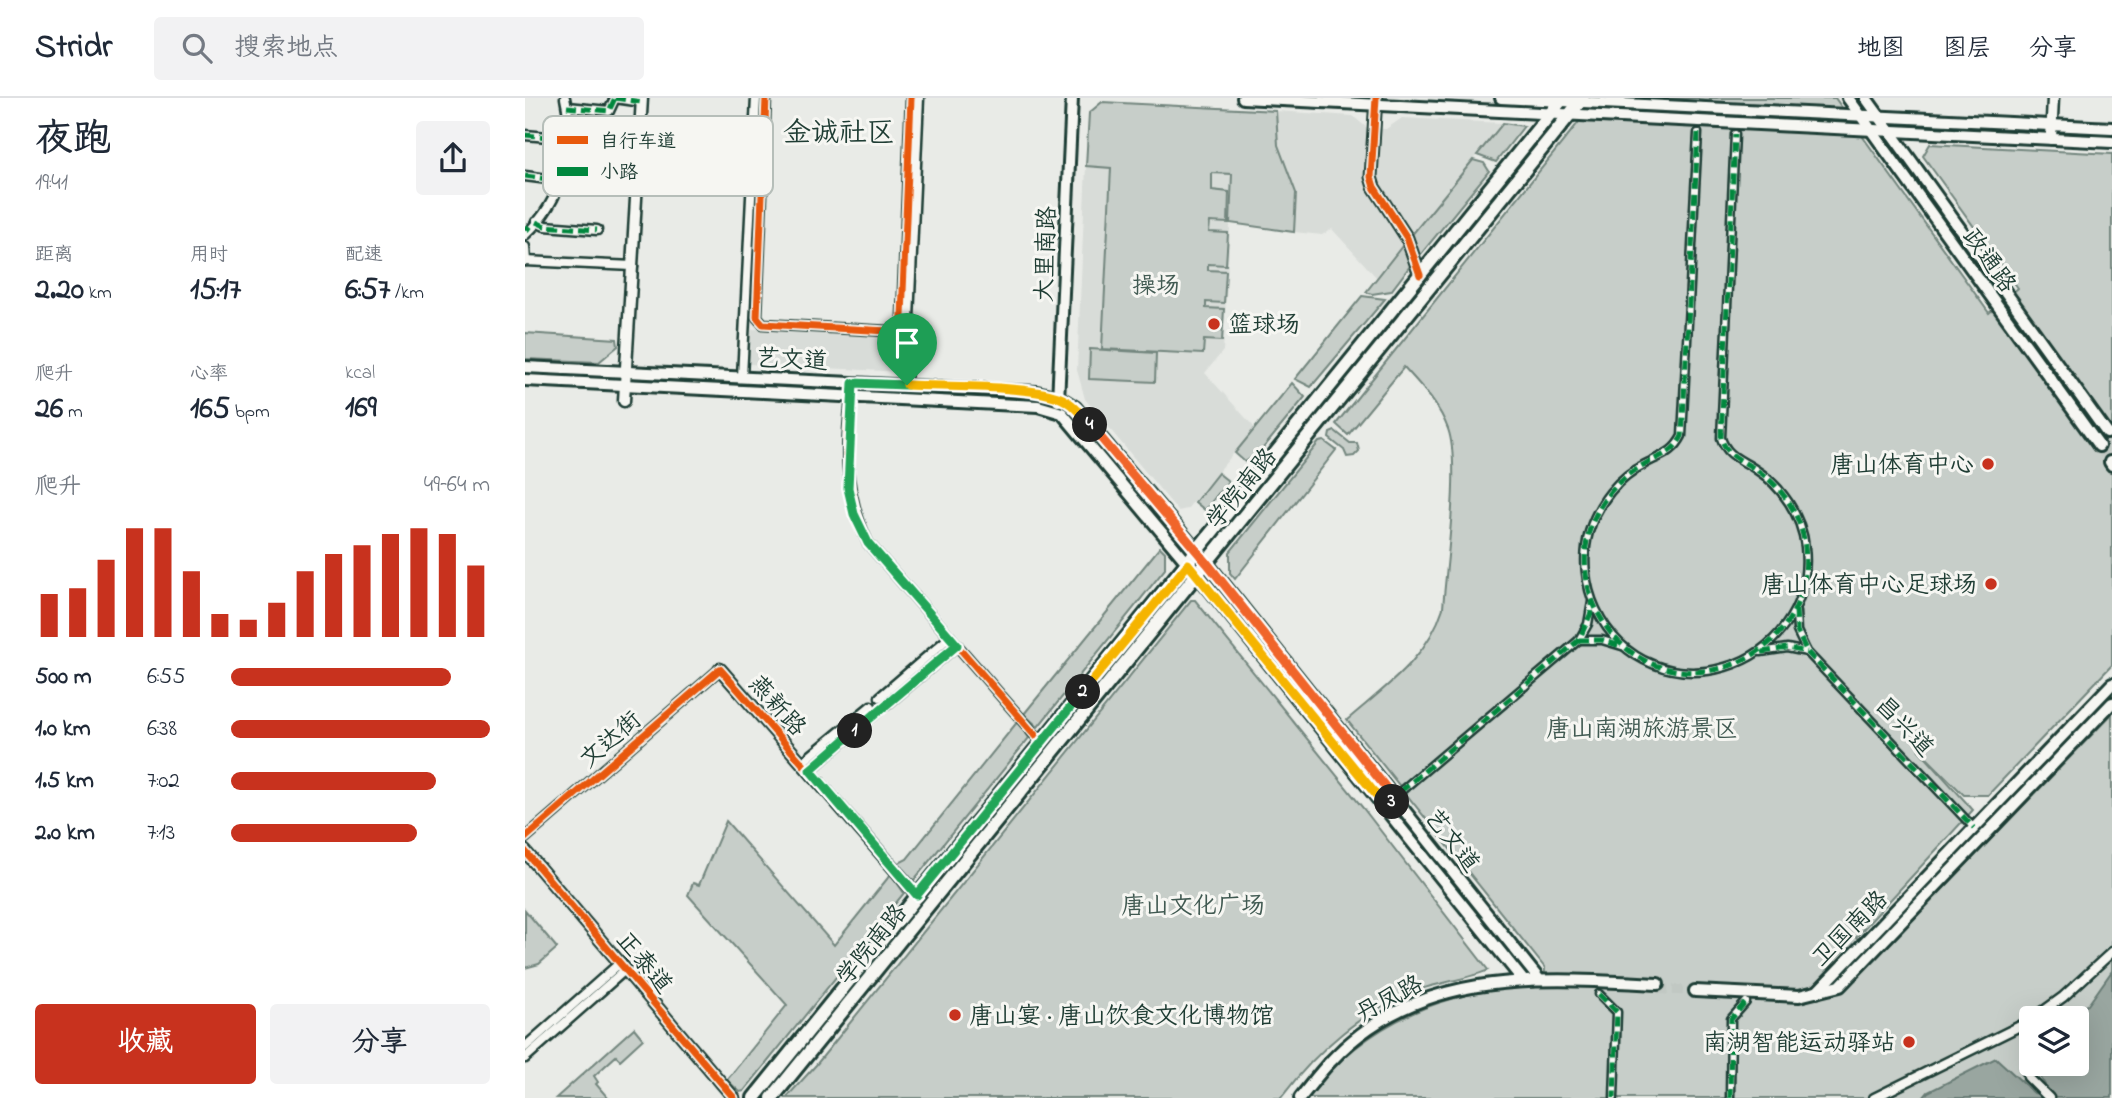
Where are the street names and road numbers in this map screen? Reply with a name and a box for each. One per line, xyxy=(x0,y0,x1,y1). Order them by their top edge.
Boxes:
street label: 大里南路 xyxy=(1028,206,1067,303)
street label: 政通路 xyxy=(1953,222,2023,301)
street label: 艺文道 xyxy=(755,342,829,381)
street label: 学院南路 xyxy=(1199,441,1287,538)
street label: 燕新路 xyxy=(739,668,813,745)
street label: 昌兴道 xyxy=(1866,690,1941,766)
street label: 文达街 xyxy=(573,704,650,778)
street label: 艺文道 xyxy=(1415,802,1487,881)
street label: 卫国南路 xyxy=(1804,883,1897,976)
street label: 学院南路 xyxy=(829,897,917,994)
street label: 正泰道 xyxy=(607,925,680,1002)
street label: 丹凤路 xyxy=(1350,968,1430,1033)

